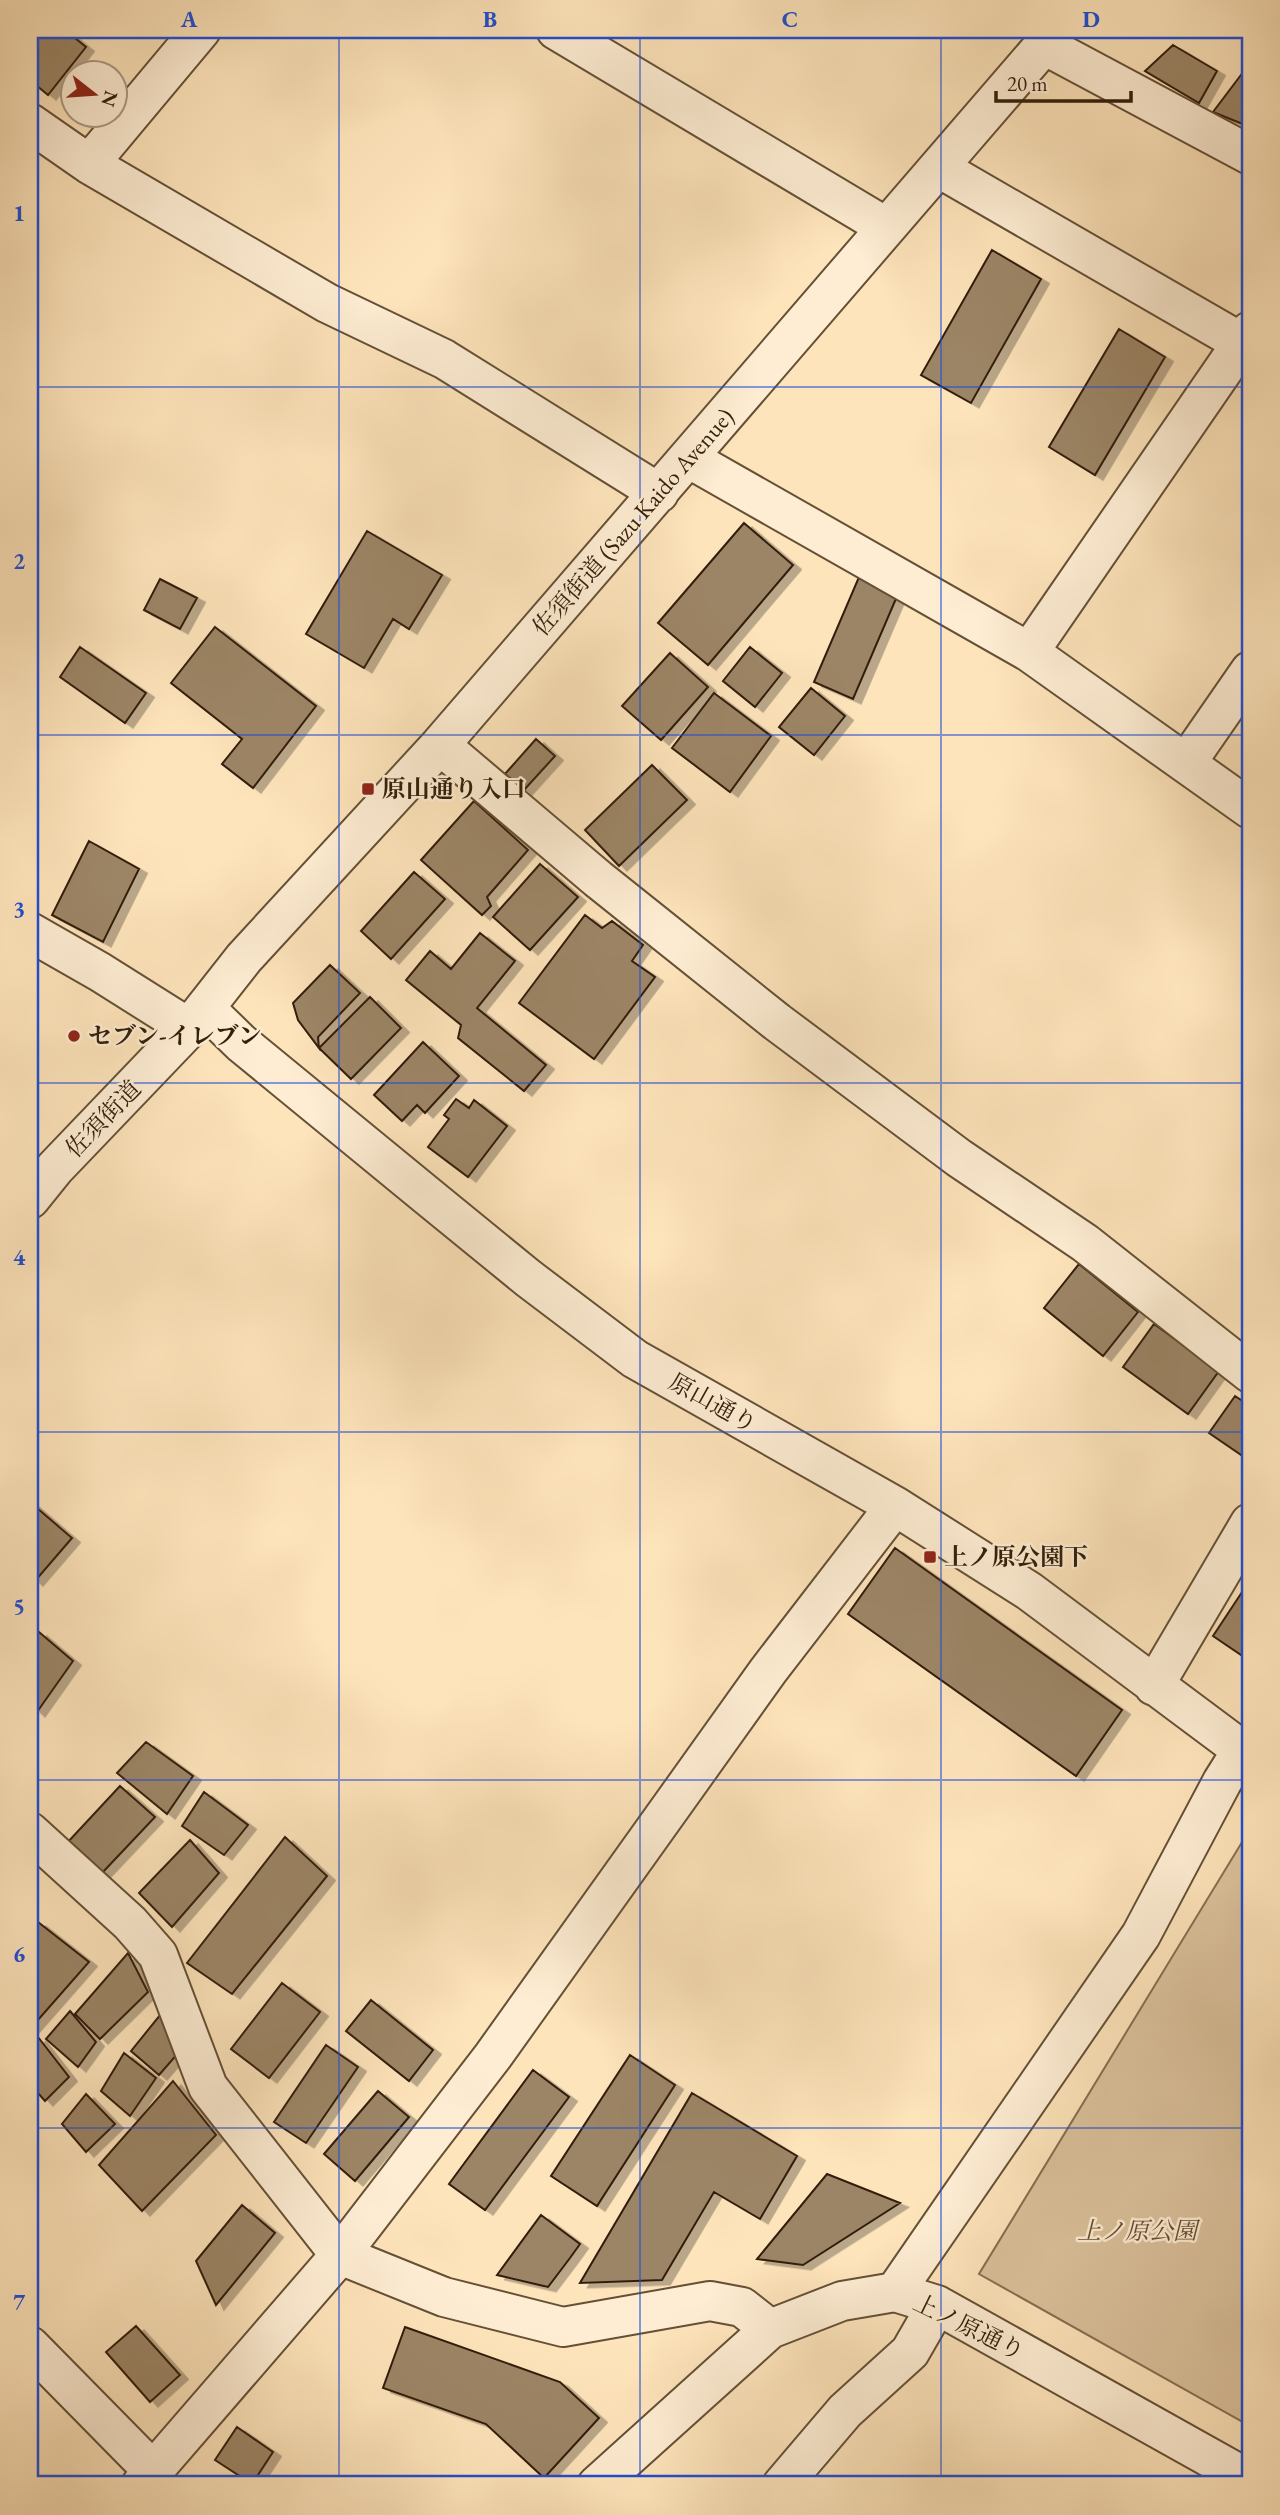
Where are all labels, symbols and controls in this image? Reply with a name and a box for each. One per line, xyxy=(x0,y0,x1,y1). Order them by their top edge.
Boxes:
text: A xyxy=(180,4,198,34)
text: B xyxy=(483,4,497,34)
text: C xyxy=(782,4,798,34)
text: D xyxy=(1082,4,1100,34)
north arrow xyxy=(60,60,130,130)
scale bar xyxy=(996,60,1131,104)
text: 20 m xyxy=(1007,70,1048,97)
text: N xyxy=(95,88,124,110)
text: 1 xyxy=(13,198,25,228)
street label: 佐須街道 (Sazu Kaido Avenue) xyxy=(525,401,740,642)
text: 2 xyxy=(13,546,25,576)
place label: 原山通り入口 xyxy=(382,773,526,804)
marker: 原山通り入口 xyxy=(360,781,376,797)
text: 3 xyxy=(13,894,25,924)
place label: セブン-イレブン xyxy=(88,1020,262,1051)
marker: セブン-イレブン xyxy=(66,1028,82,1044)
street label: 佐須街道 xyxy=(58,1073,147,1164)
text: 4 xyxy=(13,1242,26,1272)
street label: 原山通り xyxy=(664,1366,763,1439)
place label: 上ノ原公園下 xyxy=(944,1541,1088,1572)
marker: 上ノ原公園下 xyxy=(922,1549,938,1565)
text: 5 xyxy=(13,1591,25,1621)
text: 6 xyxy=(13,1939,25,1969)
park label: 上ノ原公園 xyxy=(1077,2215,1201,2246)
street label: 上ノ原通り xyxy=(908,2286,1030,2367)
text: 7 xyxy=(13,2287,26,2317)

